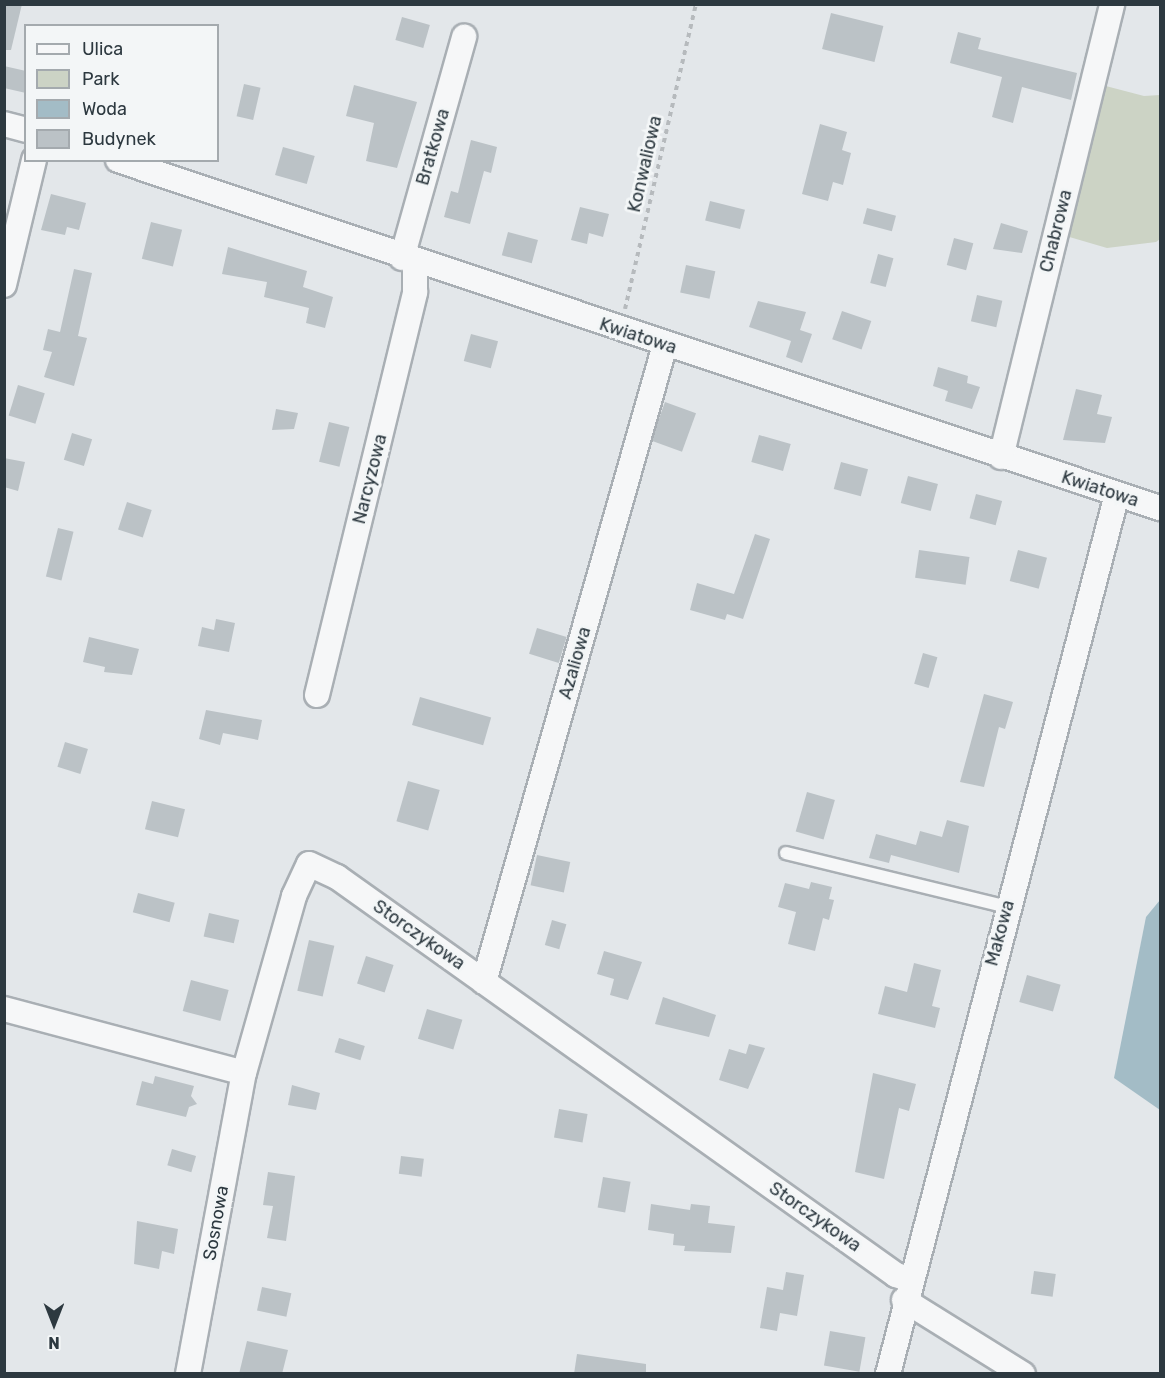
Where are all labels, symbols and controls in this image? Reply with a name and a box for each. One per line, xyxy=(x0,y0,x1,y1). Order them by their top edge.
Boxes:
legend xyxy=(24,24,219,162)
text: Ulica xyxy=(82,38,123,60)
text: Park xyxy=(82,68,119,90)
text: Woda xyxy=(82,98,127,120)
street label: Bratkowa xyxy=(412,106,454,188)
street label: Konwaliowa xyxy=(623,114,667,214)
text: Budynek xyxy=(82,128,156,150)
street label: Chabrowa xyxy=(1035,187,1077,275)
street label: Kwiatowa xyxy=(597,313,679,359)
street label: Narcyzowa xyxy=(348,432,392,526)
street label: Kwiatowa xyxy=(1059,466,1141,512)
street label: Azaliowa xyxy=(554,624,596,702)
street label: Storczykowa xyxy=(369,895,469,975)
street label: Makowa xyxy=(981,898,1019,968)
street label: Storczykowa xyxy=(765,1177,865,1257)
street label: Sosnowa xyxy=(199,1184,233,1262)
north arrow xyxy=(24,1294,84,1354)
text: N xyxy=(48,1333,60,1352)

